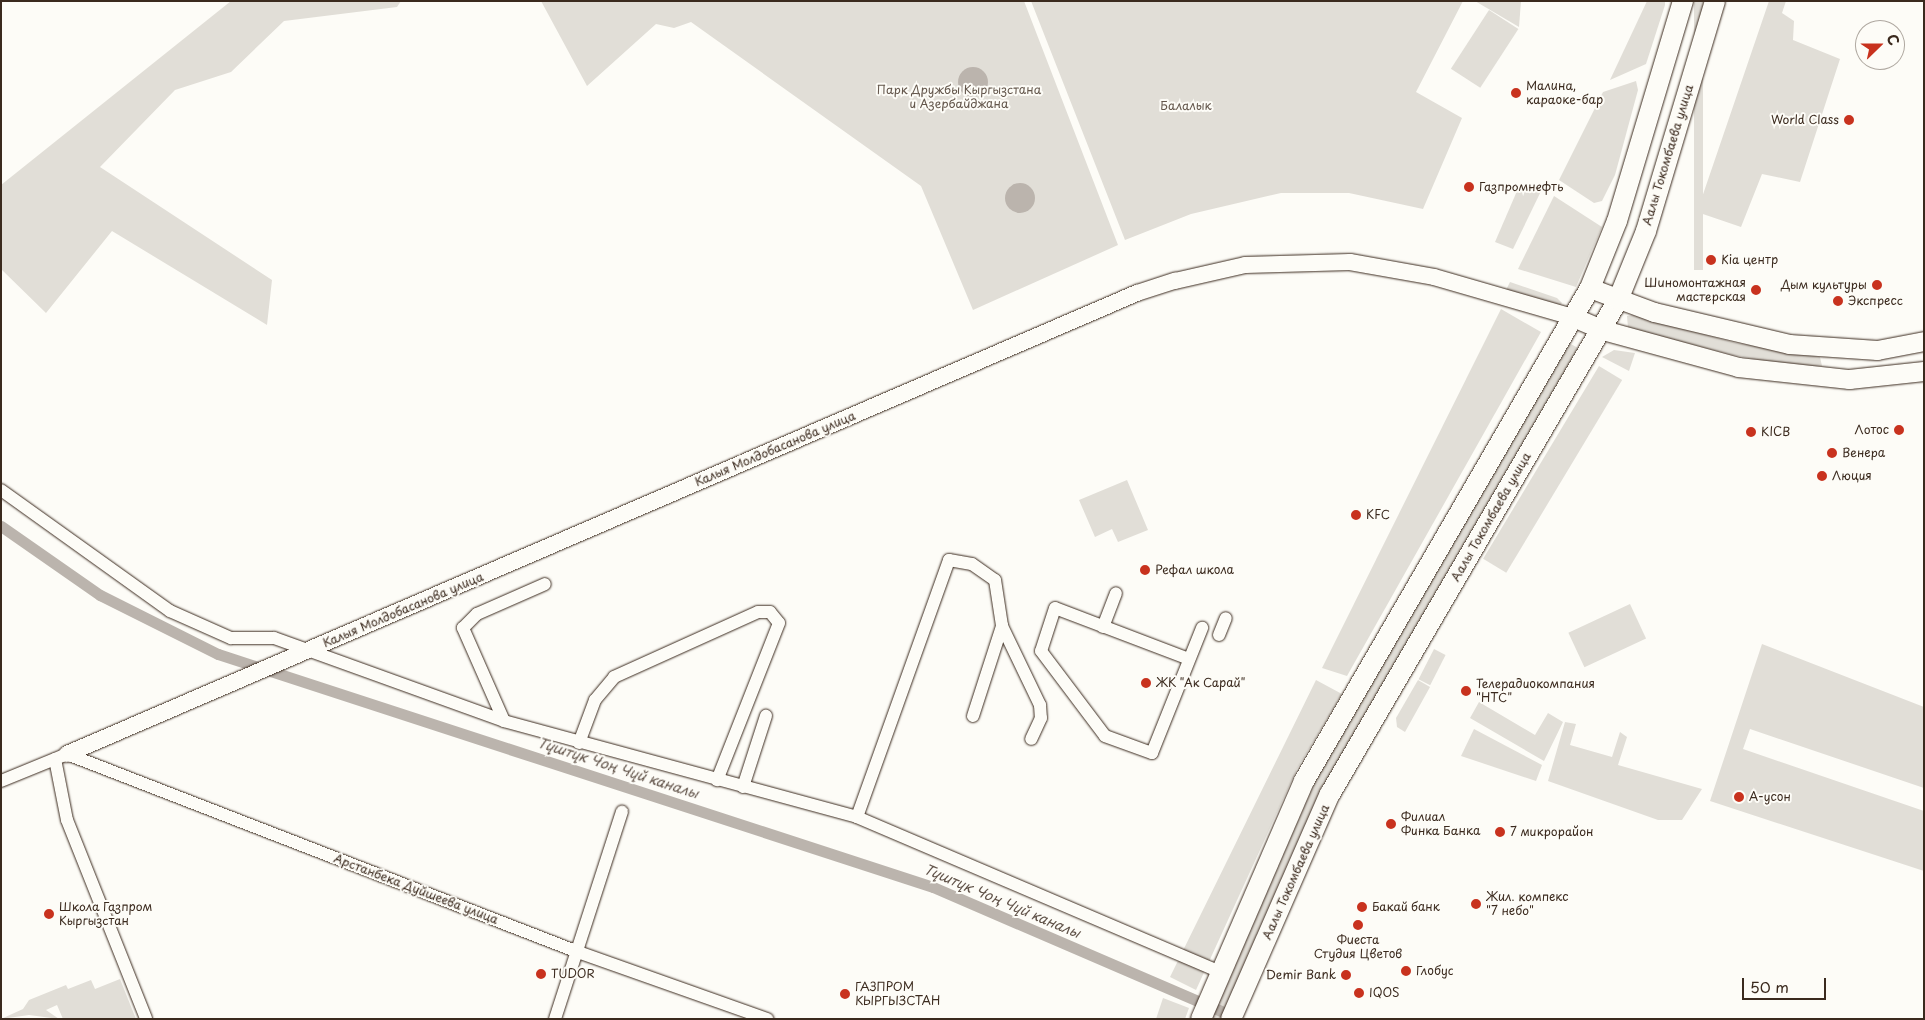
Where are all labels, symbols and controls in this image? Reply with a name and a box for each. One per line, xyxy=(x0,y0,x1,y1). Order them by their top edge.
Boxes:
north arrow xyxy=(1855,20,1905,70)
text: С xyxy=(1882,31,1905,48)
place label: Малина, караоке-бар xyxy=(1526,79,1603,107)
street label: Аалы Токомбаева улица xyxy=(1640,82,1696,228)
park label: Парк Дружбы Кыргызстана и Азербайджана xyxy=(876,83,1042,111)
marker: Малина, караоке-бар xyxy=(1510,87,1522,99)
park label: Балалык xyxy=(1160,99,1212,113)
place label: World Class xyxy=(1770,113,1839,127)
marker: World Class xyxy=(1843,114,1855,126)
place label: Газпромнефть xyxy=(1479,180,1563,194)
marker: Газпромнефть xyxy=(1463,181,1475,193)
place label: Kia центр xyxy=(1721,253,1779,267)
marker: Kia центр xyxy=(1705,254,1717,266)
place label: Шиномонтажная мастерская xyxy=(1644,276,1746,304)
place label: Дым культуры xyxy=(1780,278,1867,292)
marker: Дым культуры xyxy=(1871,279,1883,291)
marker: Шиномонтажная мастерская xyxy=(1750,284,1762,296)
place label: Экспресс xyxy=(1848,294,1903,308)
marker: Экспресс xyxy=(1832,295,1844,307)
street label: Калыя Молдобасанова улица xyxy=(692,408,858,490)
place label: Лотос xyxy=(1854,423,1889,437)
marker: Лотос xyxy=(1893,424,1905,436)
place label: KICB xyxy=(1761,425,1790,439)
marker: KICB xyxy=(1745,426,1757,438)
place label: Венера xyxy=(1842,446,1885,460)
marker: Венера xyxy=(1826,447,1838,459)
street label: Аалы Токомбаева улица xyxy=(1448,449,1534,585)
place label: Люция xyxy=(1832,469,1872,483)
marker: Люция xyxy=(1816,470,1828,482)
place label: KFC xyxy=(1366,508,1390,522)
marker: KFC xyxy=(1350,509,1362,521)
place label: Рефал школа xyxy=(1155,563,1234,577)
marker: Рефал школа xyxy=(1139,564,1151,576)
street label: Калыя Молдобасанова улица xyxy=(320,569,486,651)
place label: ЖК "Ак Сарай" xyxy=(1156,676,1247,690)
marker: ЖК "Ак Сарай" xyxy=(1140,677,1152,689)
place label: Телерадиокомпания "НТС" xyxy=(1476,677,1595,705)
marker: Телерадиокомпания "НТС" xyxy=(1460,685,1472,697)
water label: Түштүк Чоң Чүй каналы xyxy=(535,734,701,802)
place label: А-усон xyxy=(1749,790,1791,804)
marker: А-усон xyxy=(1733,791,1745,803)
street label: Аалы Токомбаева улица xyxy=(1259,802,1333,942)
place label: Филиал Финка Банка xyxy=(1401,810,1481,838)
marker: Филиал Финка Банка xyxy=(1385,818,1397,830)
place label: 7 микрорайон xyxy=(1510,825,1594,839)
marker: 7 микрорайон xyxy=(1494,826,1506,838)
street label: Арстанбека Дуйшеева улица xyxy=(331,851,501,927)
water label: Түштүк Чоң Чүй каналы xyxy=(921,860,1083,942)
place label: Жил. компекс "7 небо" xyxy=(1486,890,1569,918)
marker: Жил. компекс "7 небо" xyxy=(1470,898,1482,910)
place label: Школа Газпром Кыргызстан xyxy=(59,900,152,928)
place label: Бакай банк xyxy=(1372,900,1441,914)
marker: Бакай банк xyxy=(1356,901,1368,913)
marker: Школа Газпром Кыргызстан xyxy=(43,908,55,920)
marker: Фиеста Студия Цветов xyxy=(1352,919,1364,931)
place label: Фиеста Студия Цветов xyxy=(1314,933,1402,961)
place label: Глобус xyxy=(1416,964,1453,978)
marker: Глобус xyxy=(1400,965,1412,977)
place label: TUDOR xyxy=(551,967,595,981)
marker: TUDOR xyxy=(535,968,547,980)
place label: Demir Bank xyxy=(1266,968,1336,982)
scale bar xyxy=(1745,968,1829,1000)
marker: Demir Bank xyxy=(1340,969,1352,981)
text: 50 m xyxy=(1750,975,1789,998)
place label: ГАЗПРОМ КЫРГЫЗСТАН xyxy=(855,980,940,1008)
place label: IQOS xyxy=(1369,986,1399,1000)
marker: IQOS xyxy=(1353,987,1365,999)
marker: ГАЗПРОМ КЫРГЫЗСТАН xyxy=(839,988,851,1000)

